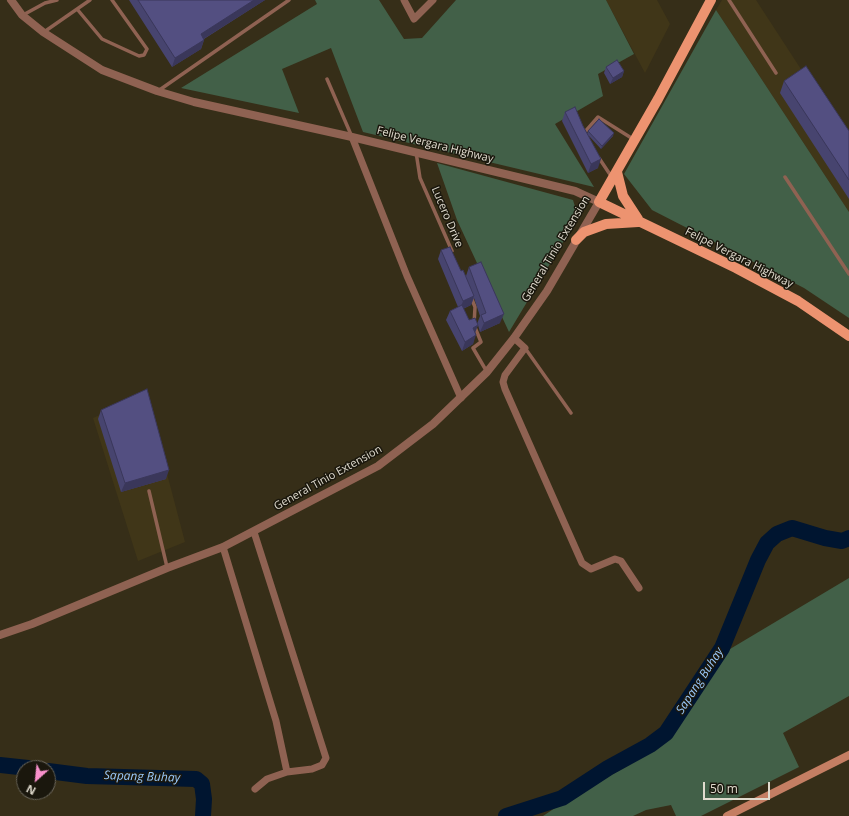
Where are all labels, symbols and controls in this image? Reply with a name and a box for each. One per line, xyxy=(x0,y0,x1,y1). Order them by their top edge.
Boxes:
street label: Felipe Vergara Highway xyxy=(375,124,495,166)
street label: Lucero Drive xyxy=(428,185,466,249)
street label: General Tinio Extension xyxy=(519,194,593,304)
street label: Felipe Vergara Highway xyxy=(683,225,795,291)
street label: General Tinio Extension xyxy=(272,443,384,513)
water label: Sapang Buhay xyxy=(673,645,727,717)
north arrow xyxy=(16,760,56,800)
water label: Sapang Buhay xyxy=(104,768,180,786)
scale bar xyxy=(705,774,772,800)
text: 50 m xyxy=(710,780,738,797)
text: N xyxy=(23,782,38,799)

